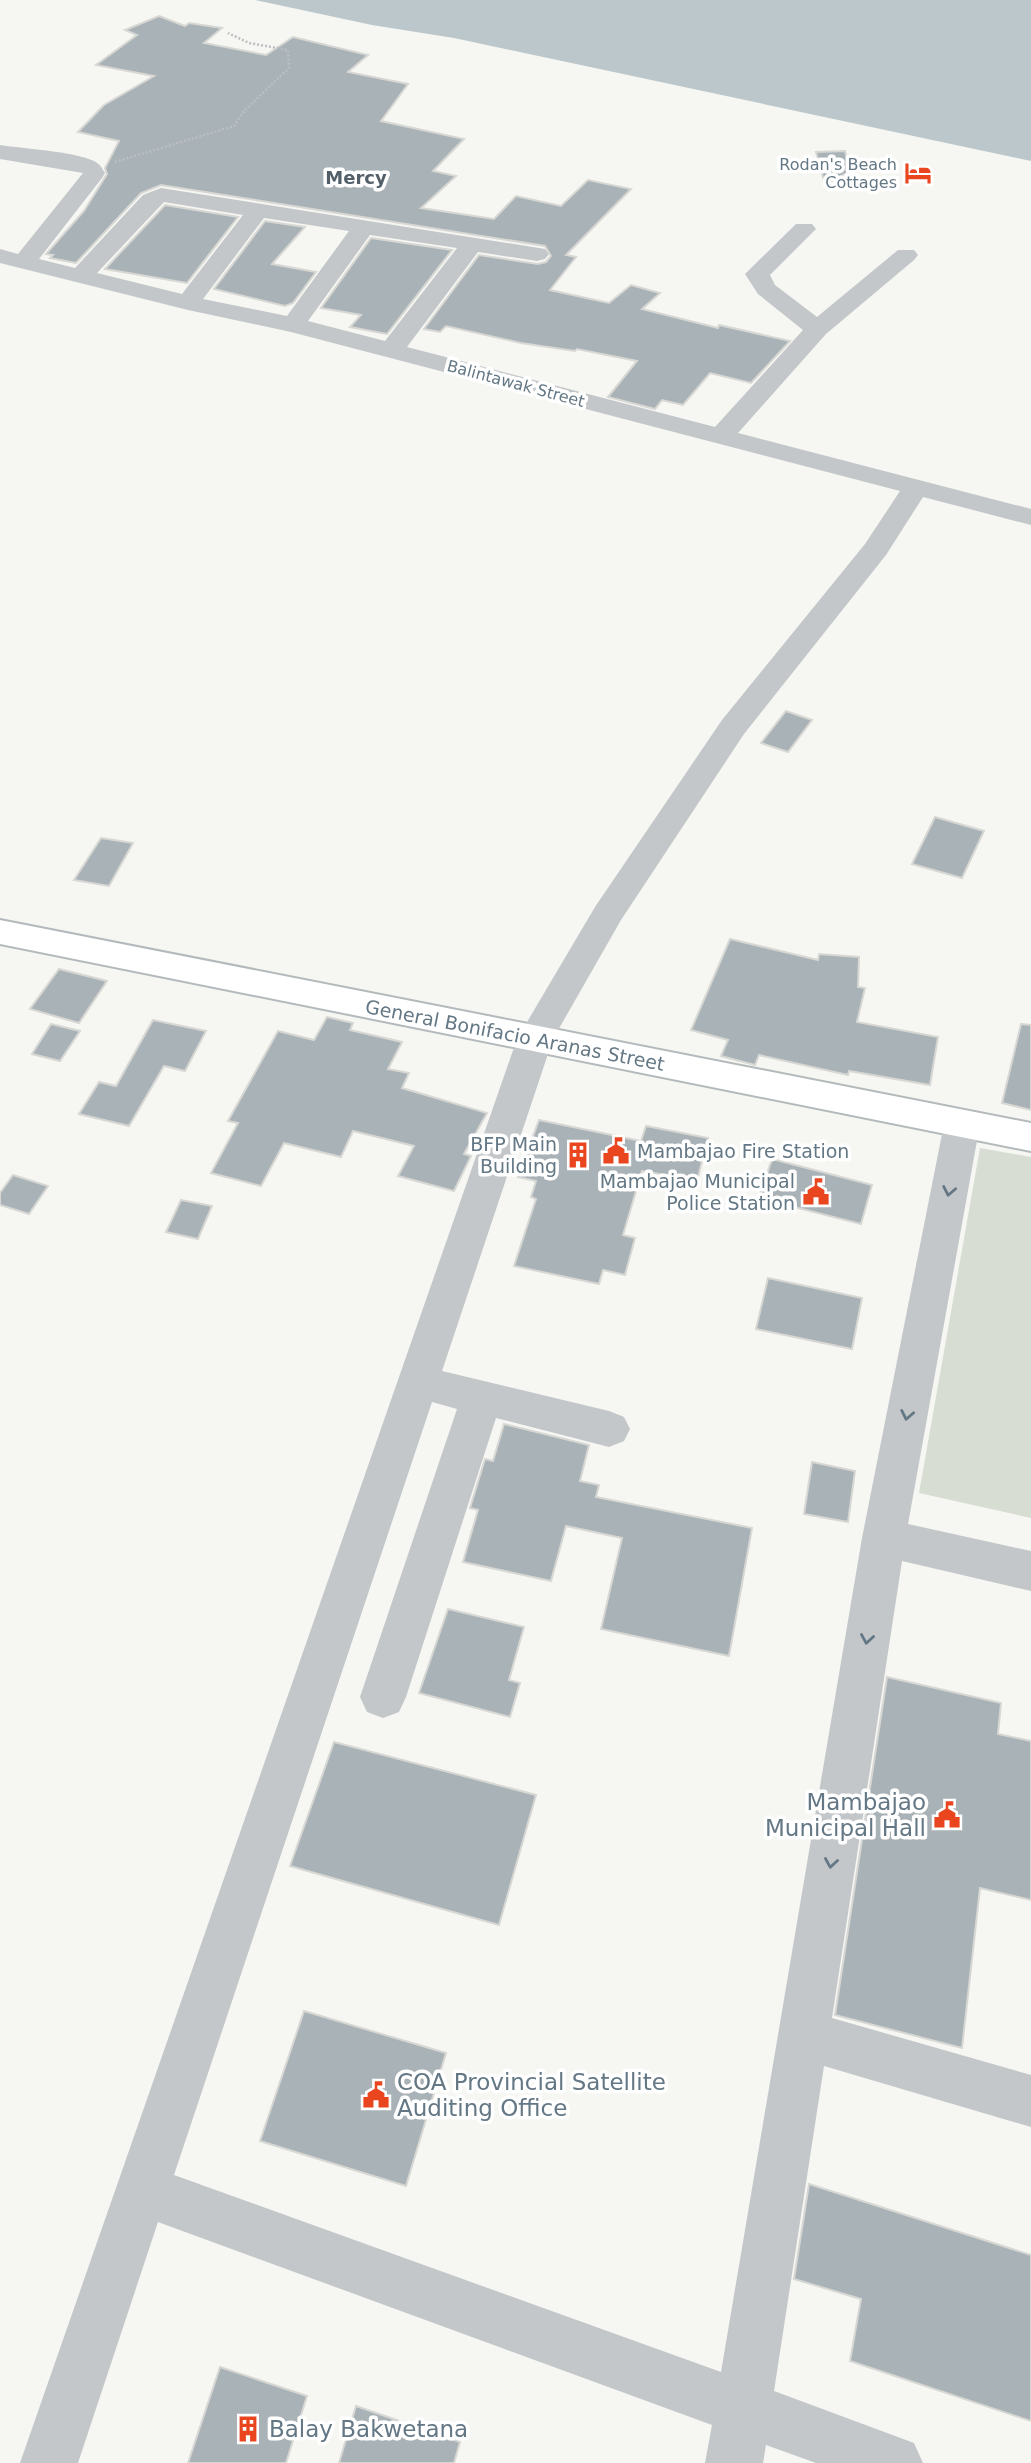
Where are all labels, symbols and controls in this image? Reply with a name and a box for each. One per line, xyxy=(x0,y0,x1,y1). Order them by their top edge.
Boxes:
place label: Rodan's Beach Cottages xyxy=(779,155,897,192)
hotel icon: Rodan's Beach Cottages xyxy=(903,158,933,188)
district label: Mercy xyxy=(325,167,387,188)
street label: Balintawak Street xyxy=(445,356,587,411)
street label: General Bonifacio Aranas Street xyxy=(363,995,667,1075)
place label: BFP Main Building xyxy=(470,1133,557,1177)
public building icon: Mambajao Fire Station xyxy=(601,1136,631,1166)
building icon: BFP Main Building xyxy=(563,1140,593,1170)
place label: Mambajao Fire Station xyxy=(637,1140,849,1162)
place label: Mambajao Municipal Police Station xyxy=(600,1170,795,1214)
public building icon: Mambajao Municipal Police Station xyxy=(801,1177,831,1207)
one-way arrow xyxy=(942,1185,957,1197)
one-way arrow xyxy=(900,1409,915,1421)
one-way arrow xyxy=(860,1633,875,1645)
place label: Mambajao Municipal Hall xyxy=(765,1789,926,1841)
public building icon: Mambajao Municipal Hall xyxy=(932,1800,962,1830)
one-way arrow xyxy=(824,1858,839,1869)
place label: COA Provincial Satellite Auditing Office xyxy=(397,2069,666,2121)
public building icon: COA Provincial Satellite Auditing Office xyxy=(361,2080,391,2110)
building icon: Balay Bakwetana xyxy=(233,2414,263,2444)
place label: Balay Bakwetana xyxy=(269,2416,468,2442)

